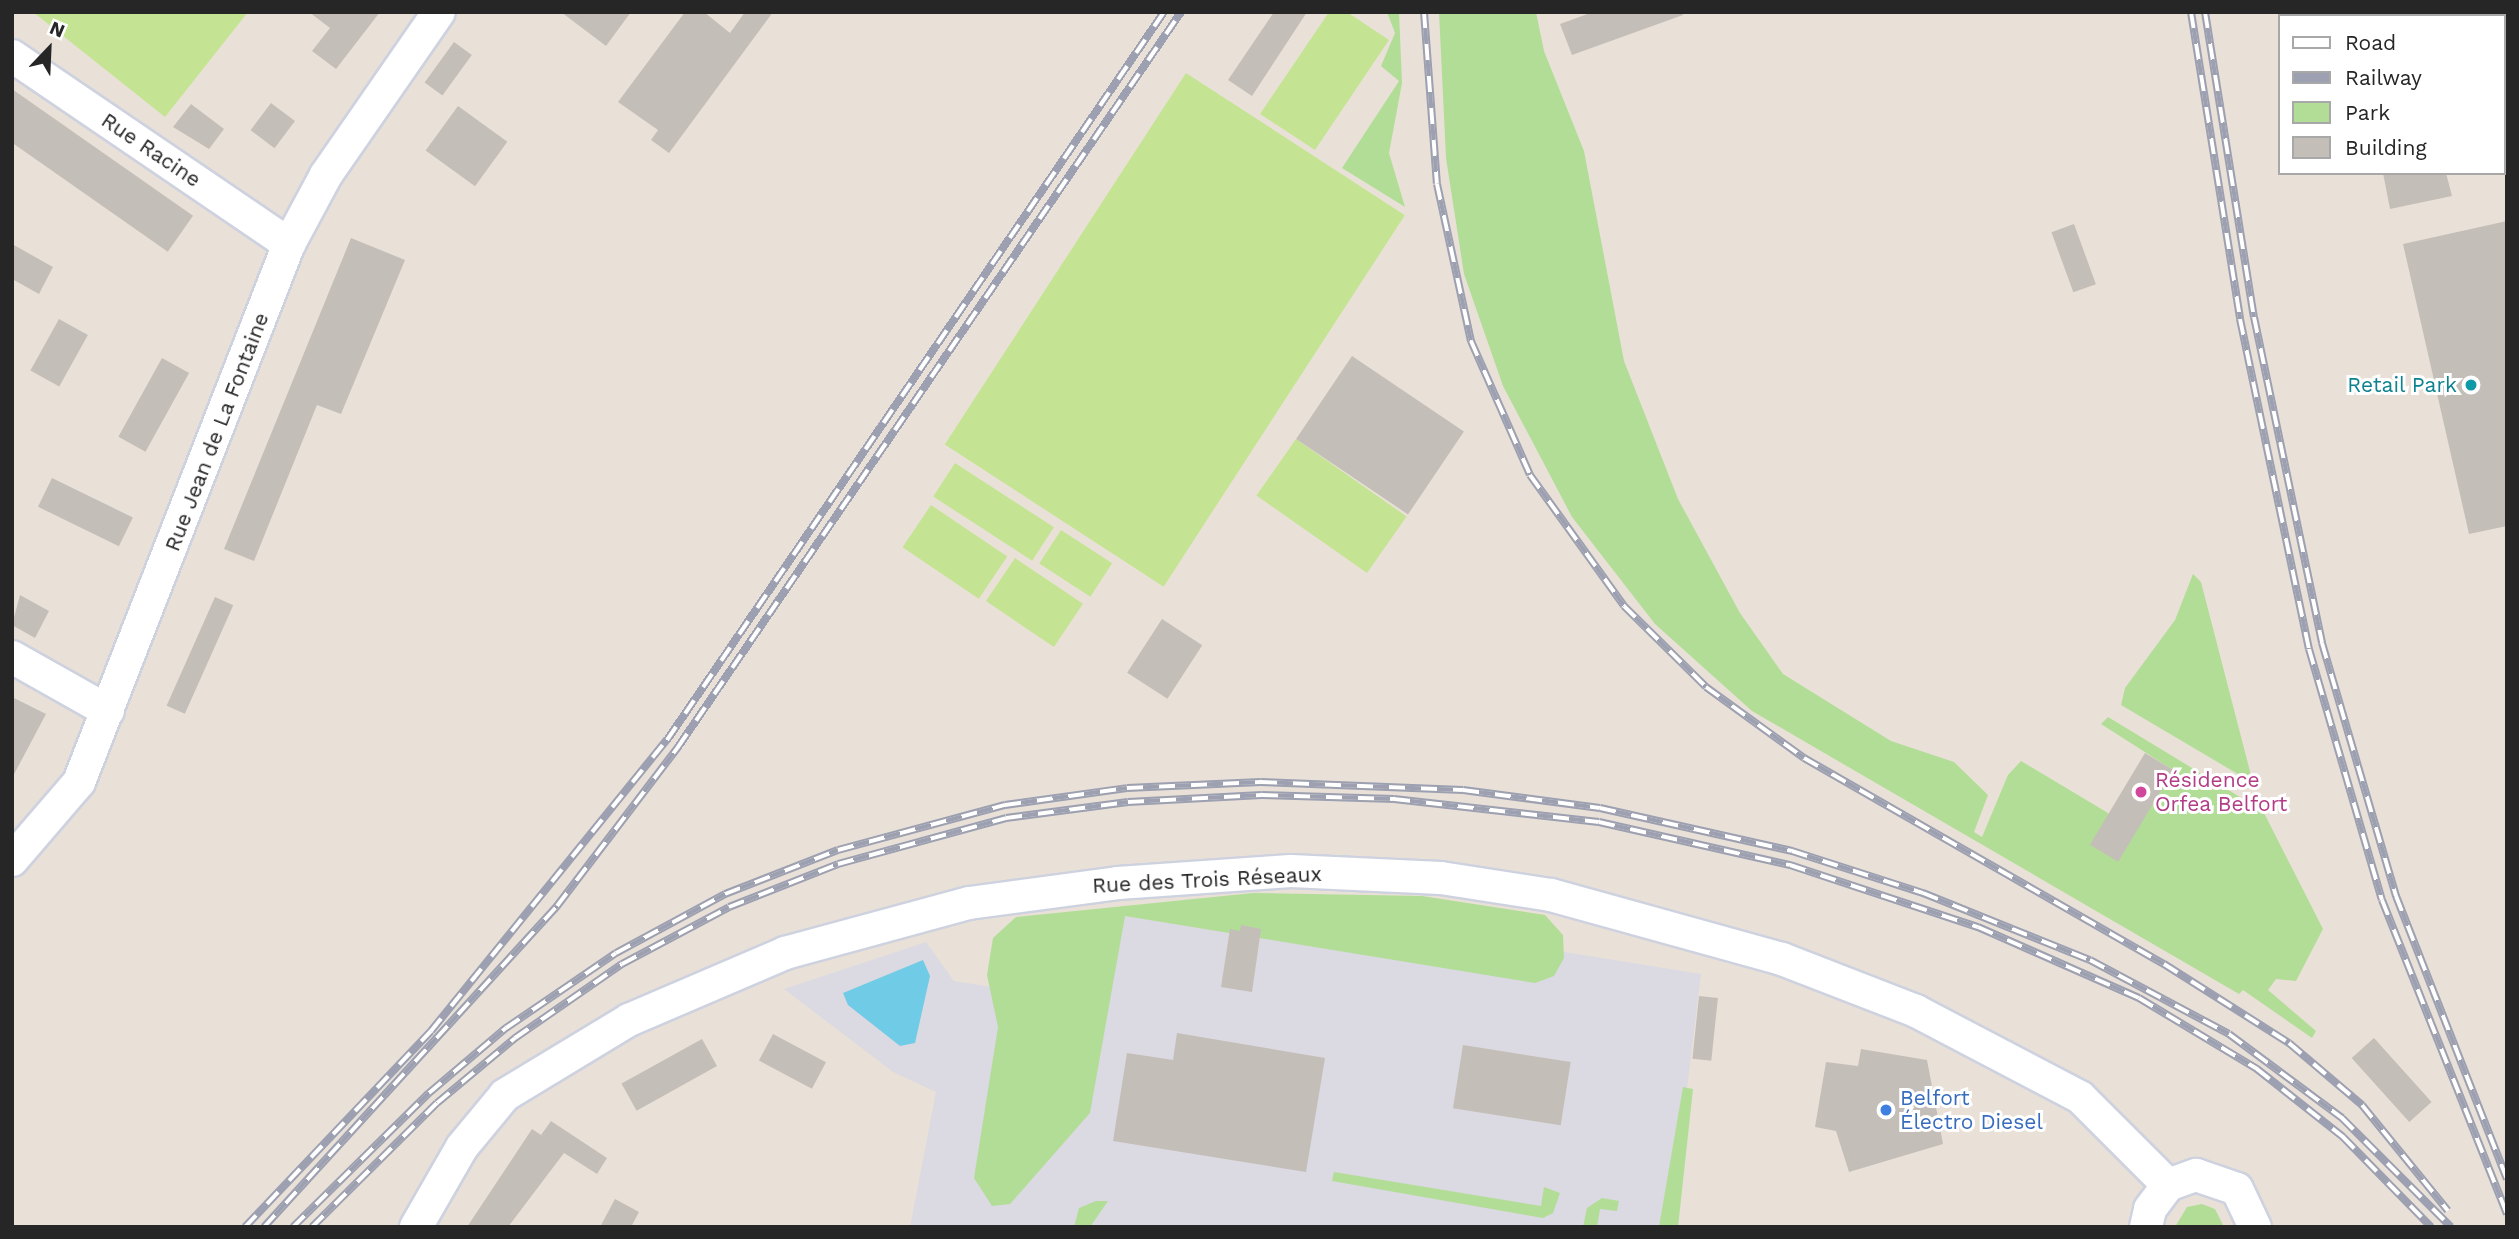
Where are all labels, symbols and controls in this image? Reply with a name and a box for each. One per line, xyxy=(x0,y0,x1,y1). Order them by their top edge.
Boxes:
north arrow xyxy=(14,14,84,84)
legend xyxy=(2278,14,2505,175)
text: N xyxy=(46,16,68,43)
text: Road xyxy=(2345,30,2396,55)
text: Railway xyxy=(2345,65,2422,90)
text: Park xyxy=(2345,100,2390,125)
street label: Rue Racine xyxy=(97,108,205,192)
text: Building xyxy=(2345,135,2427,160)
street label: Rue Jean de La Fontaine xyxy=(160,309,274,555)
place label: Retail Park xyxy=(2347,372,2457,398)
marker: Retail Park xyxy=(2463,377,2479,393)
place label: Résidence Orfea Belfort xyxy=(2155,767,2288,817)
marker: Résidence Orfea Belfort xyxy=(2133,784,2149,800)
street label: Rue des Trois Réseaux xyxy=(1091,861,1323,899)
place label: Belfort Électro Diesel xyxy=(1900,1085,2043,1135)
marker: Belfort Électro Diesel xyxy=(1878,1102,1894,1118)

